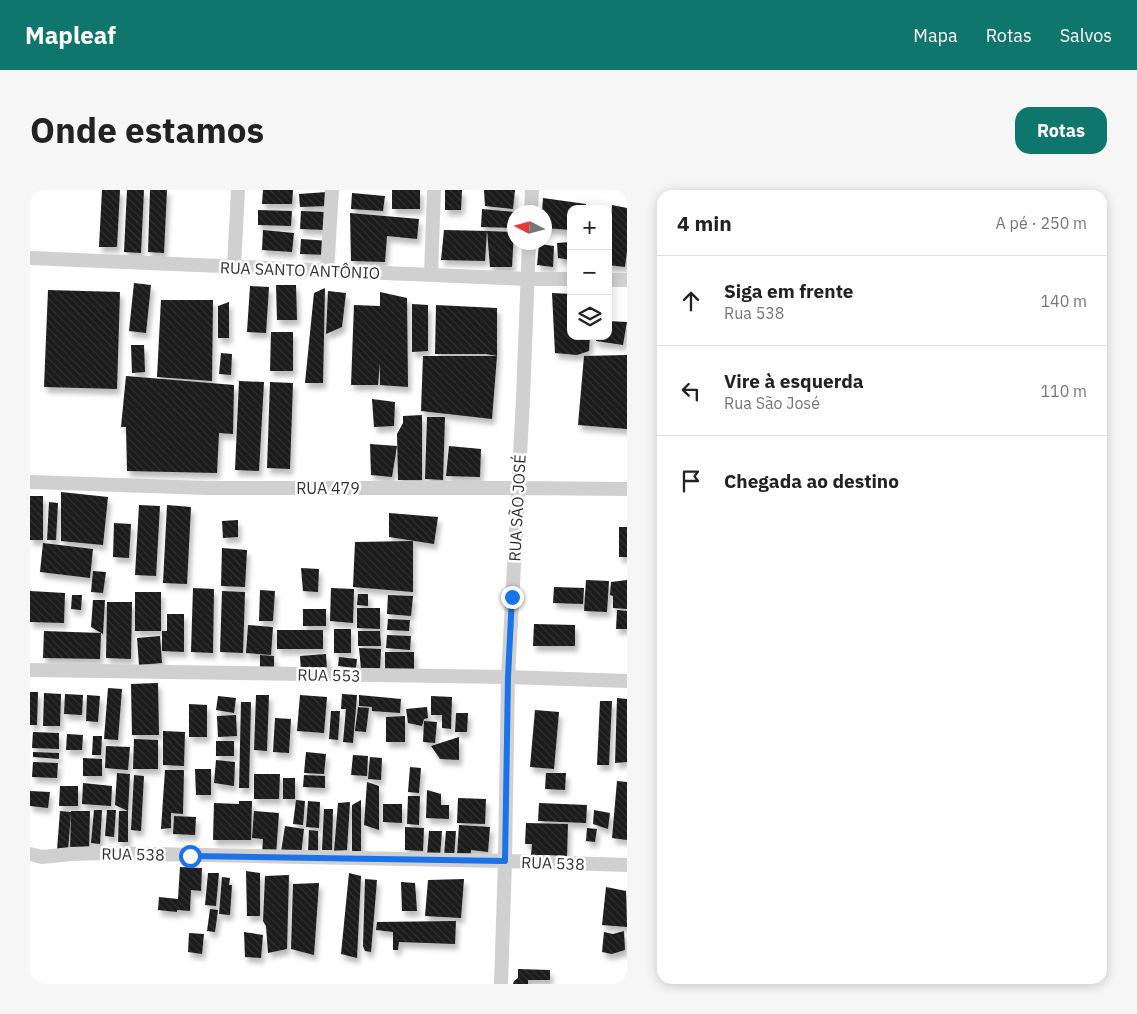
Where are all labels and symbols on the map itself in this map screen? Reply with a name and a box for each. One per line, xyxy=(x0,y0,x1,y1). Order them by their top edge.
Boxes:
north arrow xyxy=(507,205,552,250)
street label: RUA SANTO ANTÔNIO xyxy=(220,257,380,283)
street label: RUA SÃO JOSÉ xyxy=(503,454,530,562)
street label: RUA 479 xyxy=(296,478,360,498)
route end xyxy=(501,586,524,609)
street label: RUA 553 xyxy=(297,664,361,686)
street label: RUA 538 xyxy=(101,843,165,865)
route start xyxy=(179,845,202,868)
street label: RUA 538 xyxy=(521,852,585,874)

